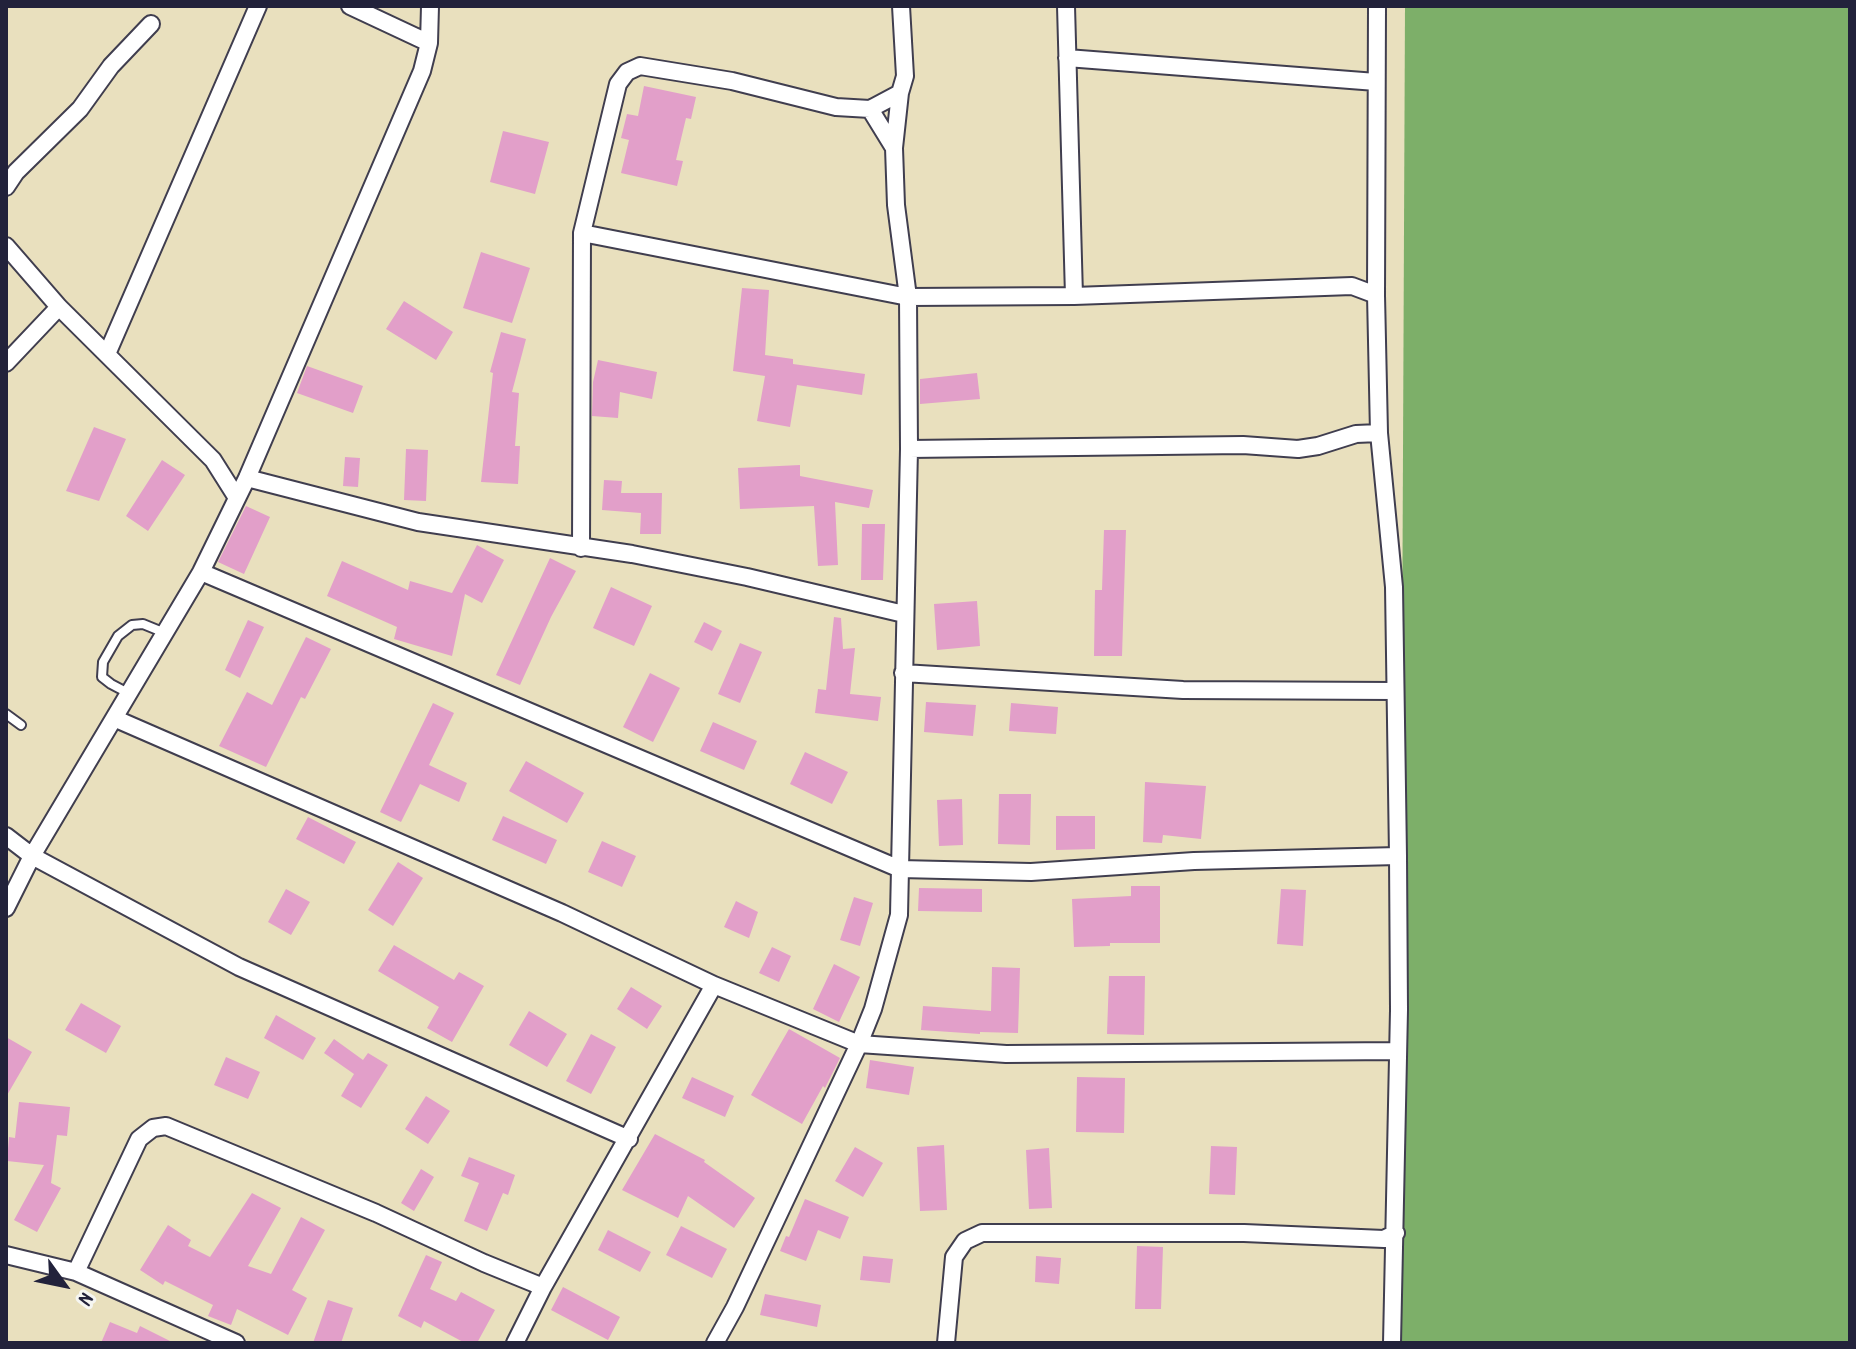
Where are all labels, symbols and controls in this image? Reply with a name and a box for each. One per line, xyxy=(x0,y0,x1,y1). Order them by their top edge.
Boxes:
north arrow xyxy=(24,1245,104,1325)
text: N xyxy=(69,1285,101,1311)

